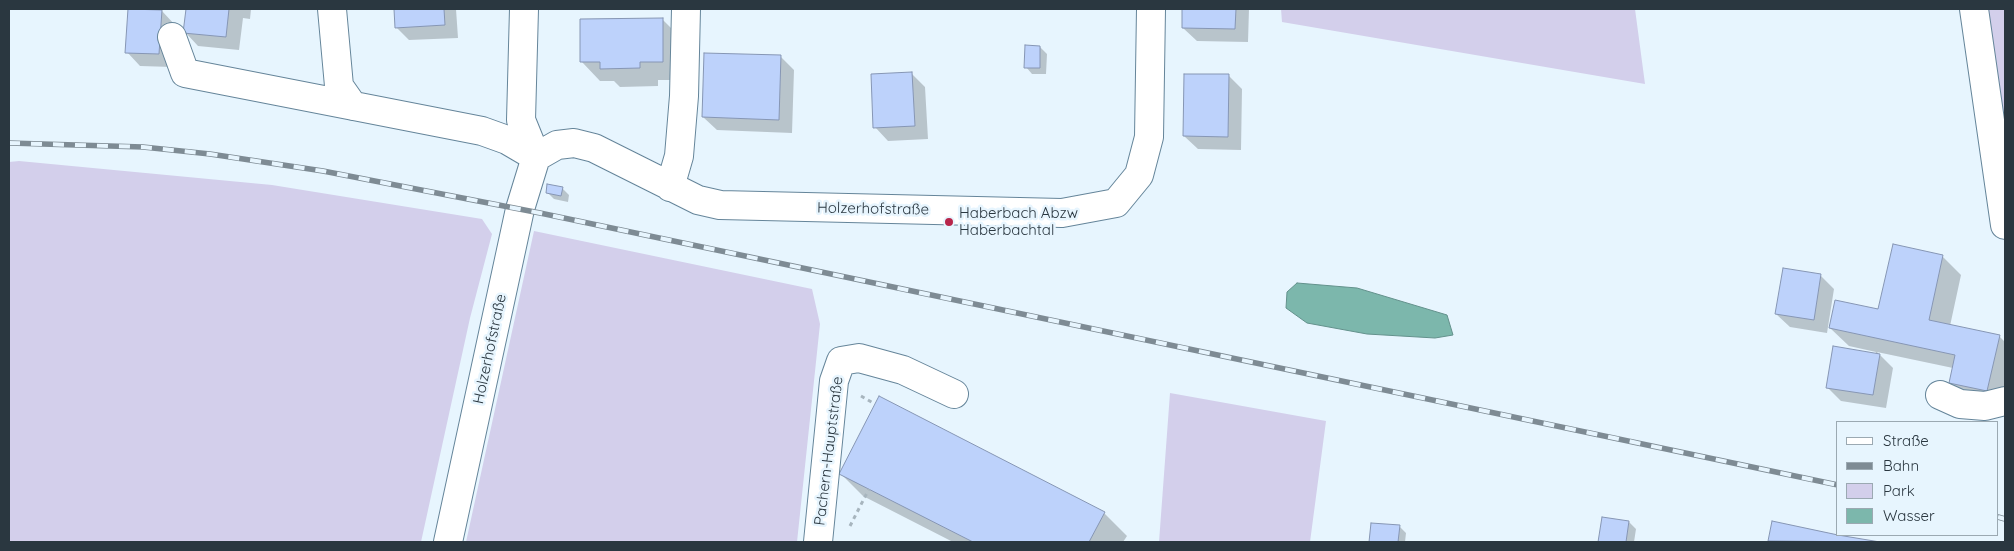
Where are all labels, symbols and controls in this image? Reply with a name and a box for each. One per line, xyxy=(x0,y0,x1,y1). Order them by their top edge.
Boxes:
street label: Holzerhofstraße xyxy=(817,199,929,219)
place label: Haberbach Abzw Haberbachtal xyxy=(959,204,1078,239)
marker: Haberbach Abzw Haberbachtal xyxy=(943,216,955,228)
street label: Holzerhofstraße xyxy=(470,292,510,406)
street label: Pachern-Hauptstraße xyxy=(811,375,847,527)
legend xyxy=(1836,421,1999,536)
text: Straße xyxy=(1883,431,1929,450)
text: Bahn xyxy=(1883,456,1919,475)
text: Park xyxy=(1883,481,1915,500)
text: Wasser xyxy=(1883,506,1935,525)

